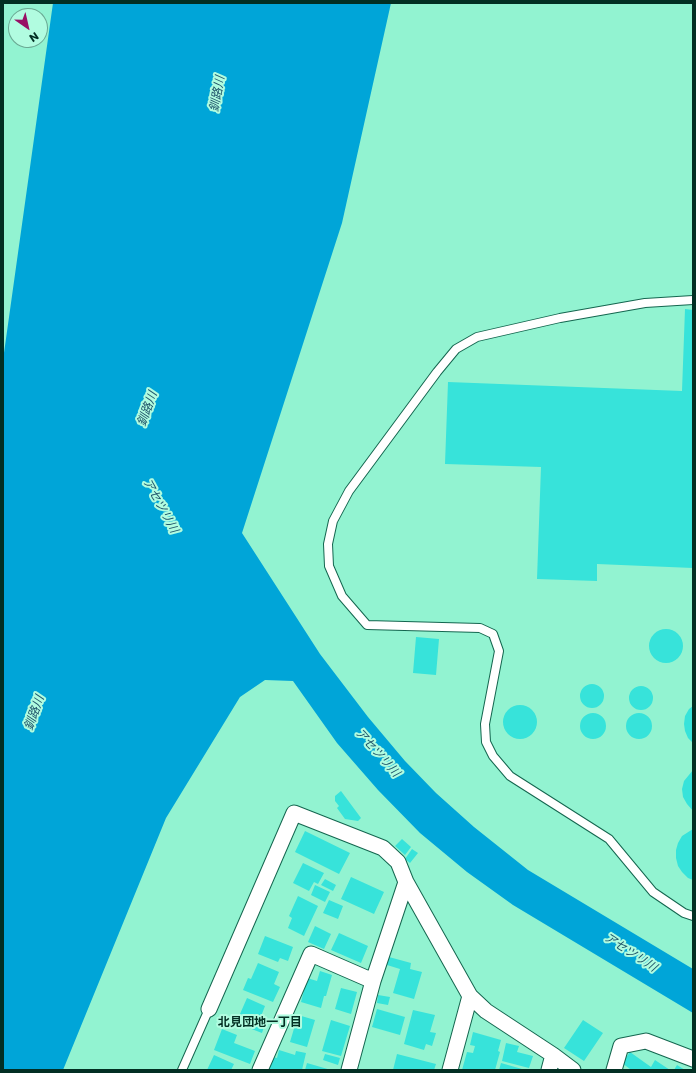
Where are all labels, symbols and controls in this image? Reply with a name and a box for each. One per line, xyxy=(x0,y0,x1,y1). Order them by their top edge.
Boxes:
north arrow xyxy=(8,8,48,48)
text: N xyxy=(26,28,42,46)
water label: 釧路川 xyxy=(208,75,228,113)
water label: 釧路川 xyxy=(135,390,161,428)
water label: アセツリ川 xyxy=(139,476,181,536)
water label: 釧路川 xyxy=(22,694,48,732)
water label: アセツリ川 xyxy=(352,726,402,780)
water label: アセツリ川 xyxy=(601,931,659,975)
district label: 北見団地一丁目 xyxy=(218,1016,302,1030)

